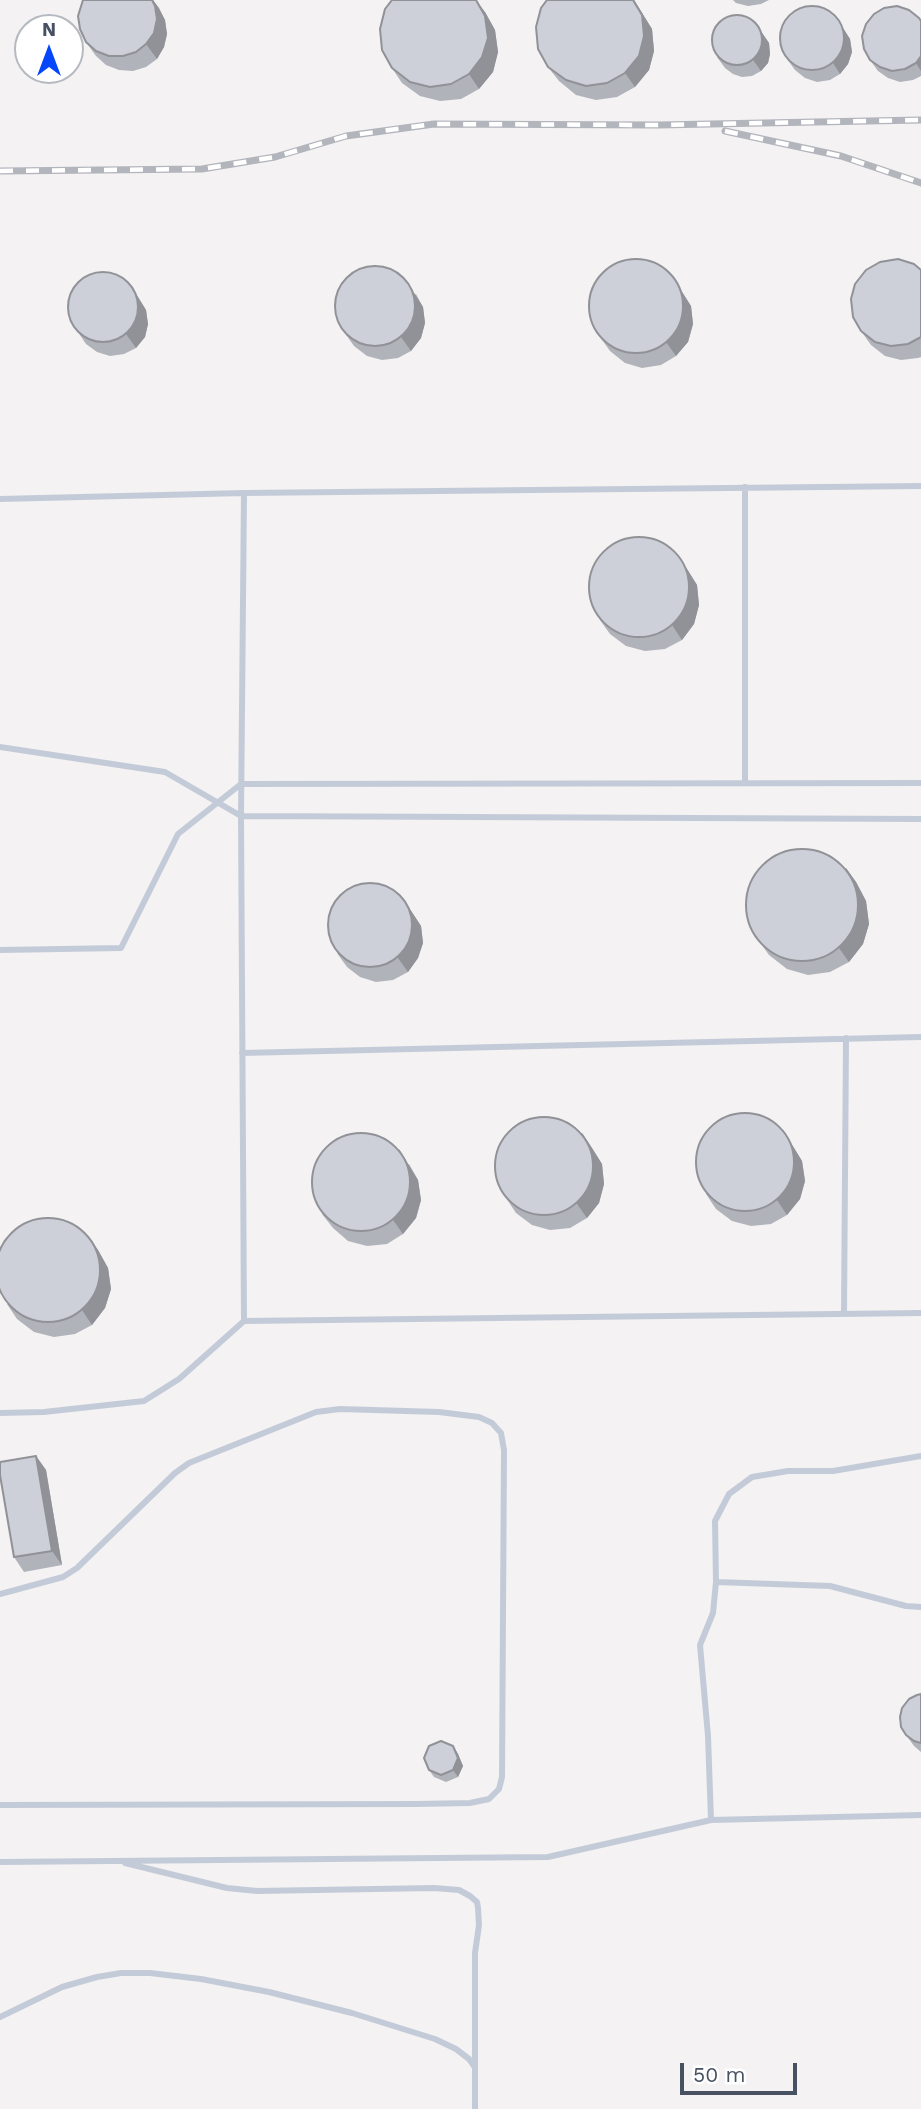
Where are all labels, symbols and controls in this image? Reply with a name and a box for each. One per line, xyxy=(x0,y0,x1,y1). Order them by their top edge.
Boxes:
north arrow xyxy=(14,14,84,84)
text: N xyxy=(42,18,56,41)
scale bar xyxy=(683,2050,800,2094)
text: 50 m xyxy=(693,2062,745,2087)

